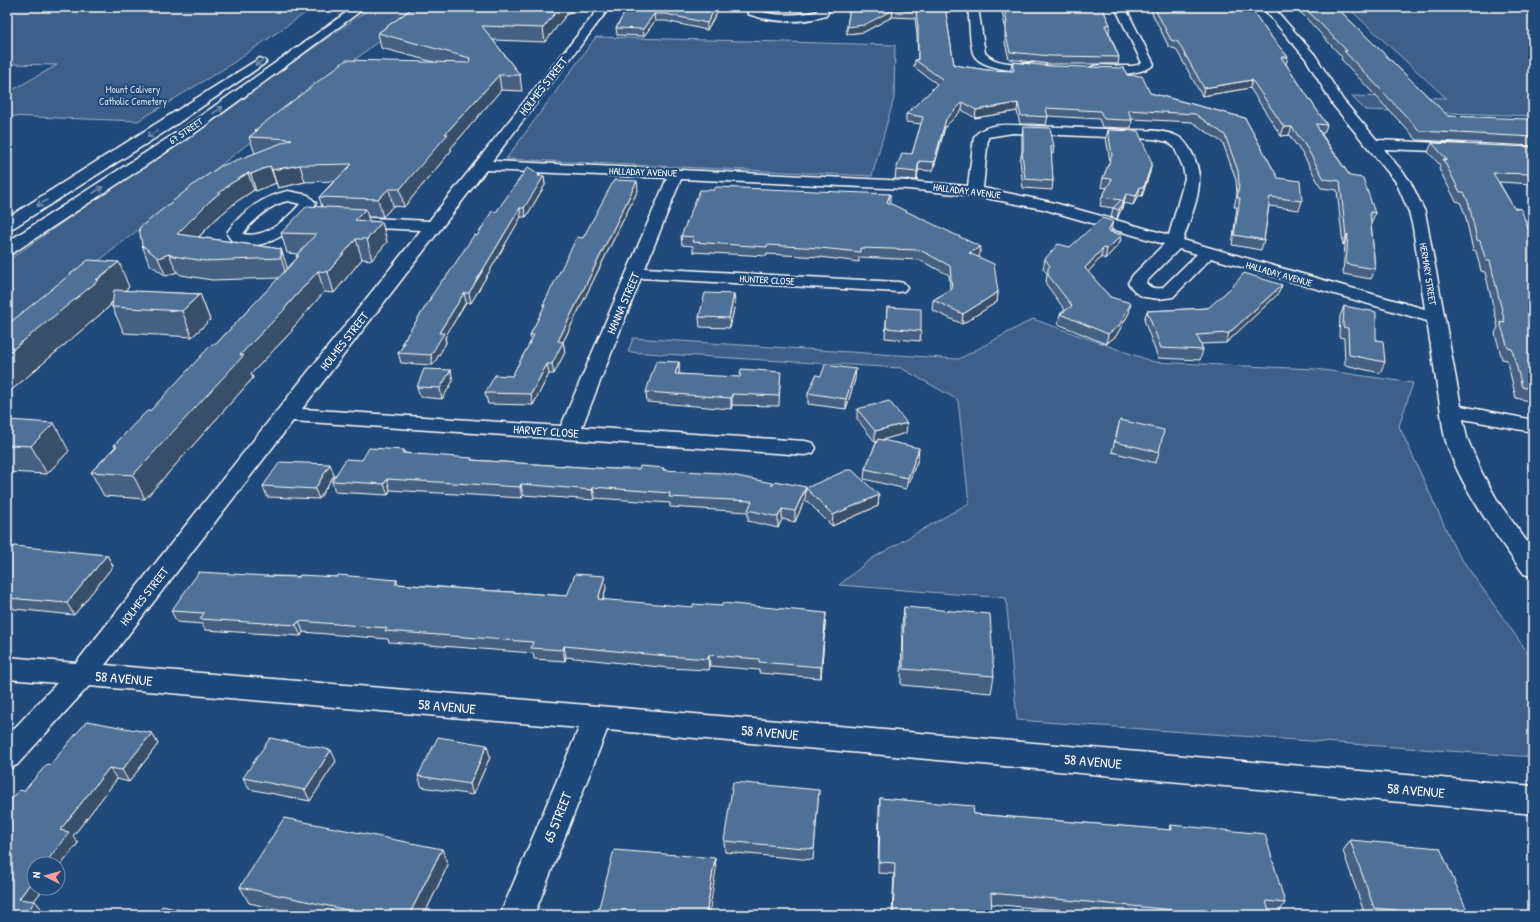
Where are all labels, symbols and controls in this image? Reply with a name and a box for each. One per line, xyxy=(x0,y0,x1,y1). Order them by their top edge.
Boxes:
street label: HOLMES STREET xyxy=(515,53,572,119)
one-way arrow xyxy=(255,58,266,66)
park label: Mount Calivery Catholic Cemetery xyxy=(99,83,167,108)
one-way arrow xyxy=(212,106,223,114)
street label: 67 STREET xyxy=(166,115,206,147)
one-way arrow xyxy=(146,130,158,138)
street label: HALLADAY AVENUE xyxy=(609,164,678,180)
street label: HALLADAY AVENUE xyxy=(932,180,1002,202)
one-way arrow xyxy=(92,185,104,193)
one-way arrow xyxy=(37,199,48,207)
street label: HERMARY STREET xyxy=(1417,242,1439,306)
street label: HALLADAY AVENUE xyxy=(1244,258,1314,290)
street label: HANNA STREET xyxy=(602,269,644,337)
street label: HUNTER CLOSE xyxy=(739,272,795,288)
street label: HOLMES STREET xyxy=(316,308,373,374)
street label: HARVEY CLOSE xyxy=(513,420,580,442)
street label: HOLMES STREET xyxy=(116,563,173,629)
street label: 58 AVENUE xyxy=(95,666,153,690)
street label: 58 AVENUE xyxy=(418,694,476,718)
street label: 58 AVENUE xyxy=(741,720,799,744)
street label: 58 AVENUE xyxy=(1064,749,1122,773)
street label: 58 AVENUE xyxy=(1387,778,1445,802)
street label: 65 STREET xyxy=(538,788,576,845)
north arrow xyxy=(26,856,66,896)
text: N xyxy=(29,871,43,879)

